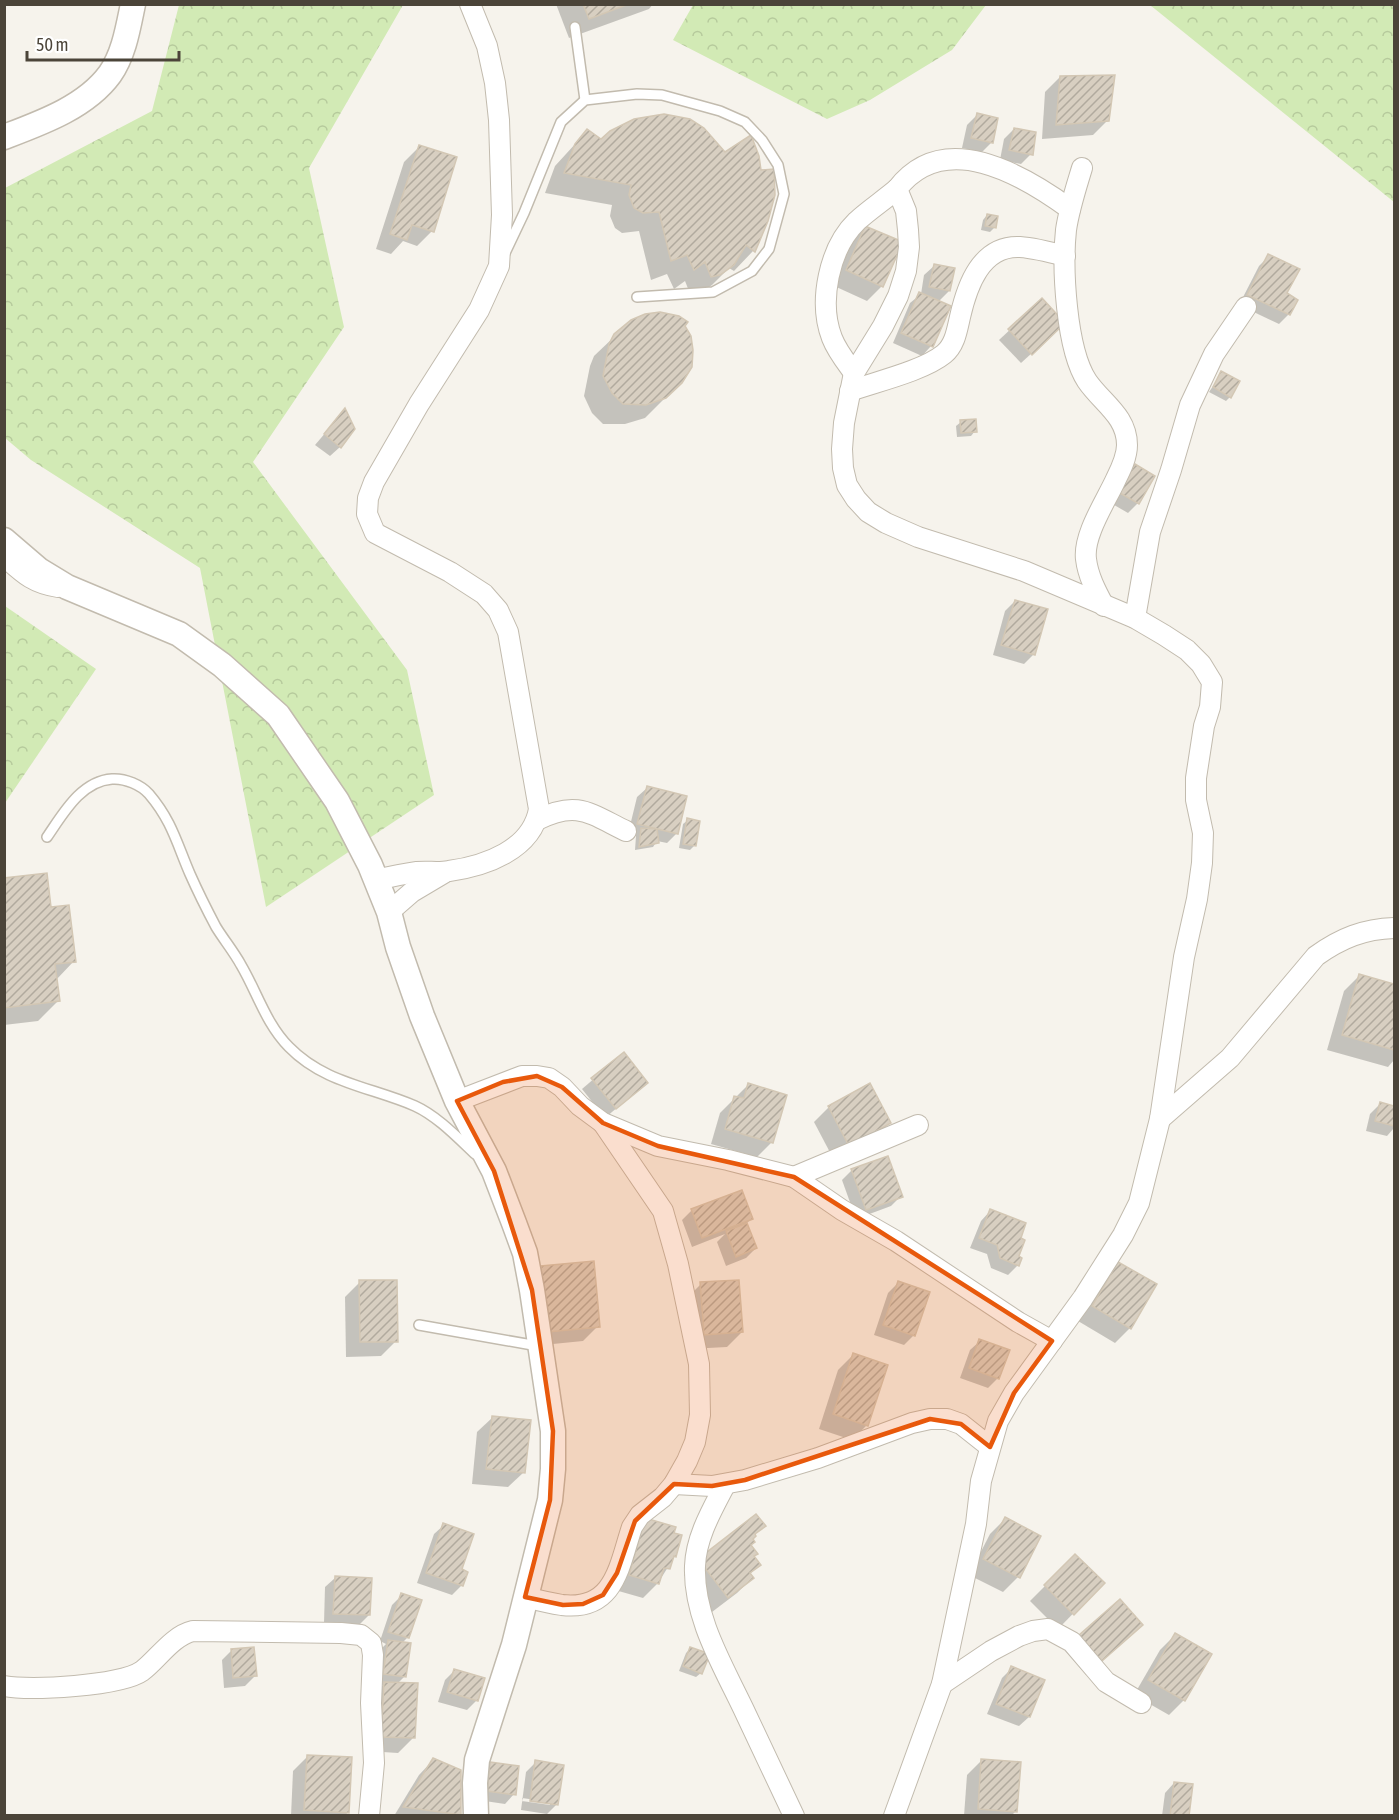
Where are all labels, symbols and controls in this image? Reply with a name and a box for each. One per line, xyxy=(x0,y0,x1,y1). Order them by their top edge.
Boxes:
scale bar xyxy=(27,24,178,62)
text: 50 m xyxy=(36,34,68,55)

